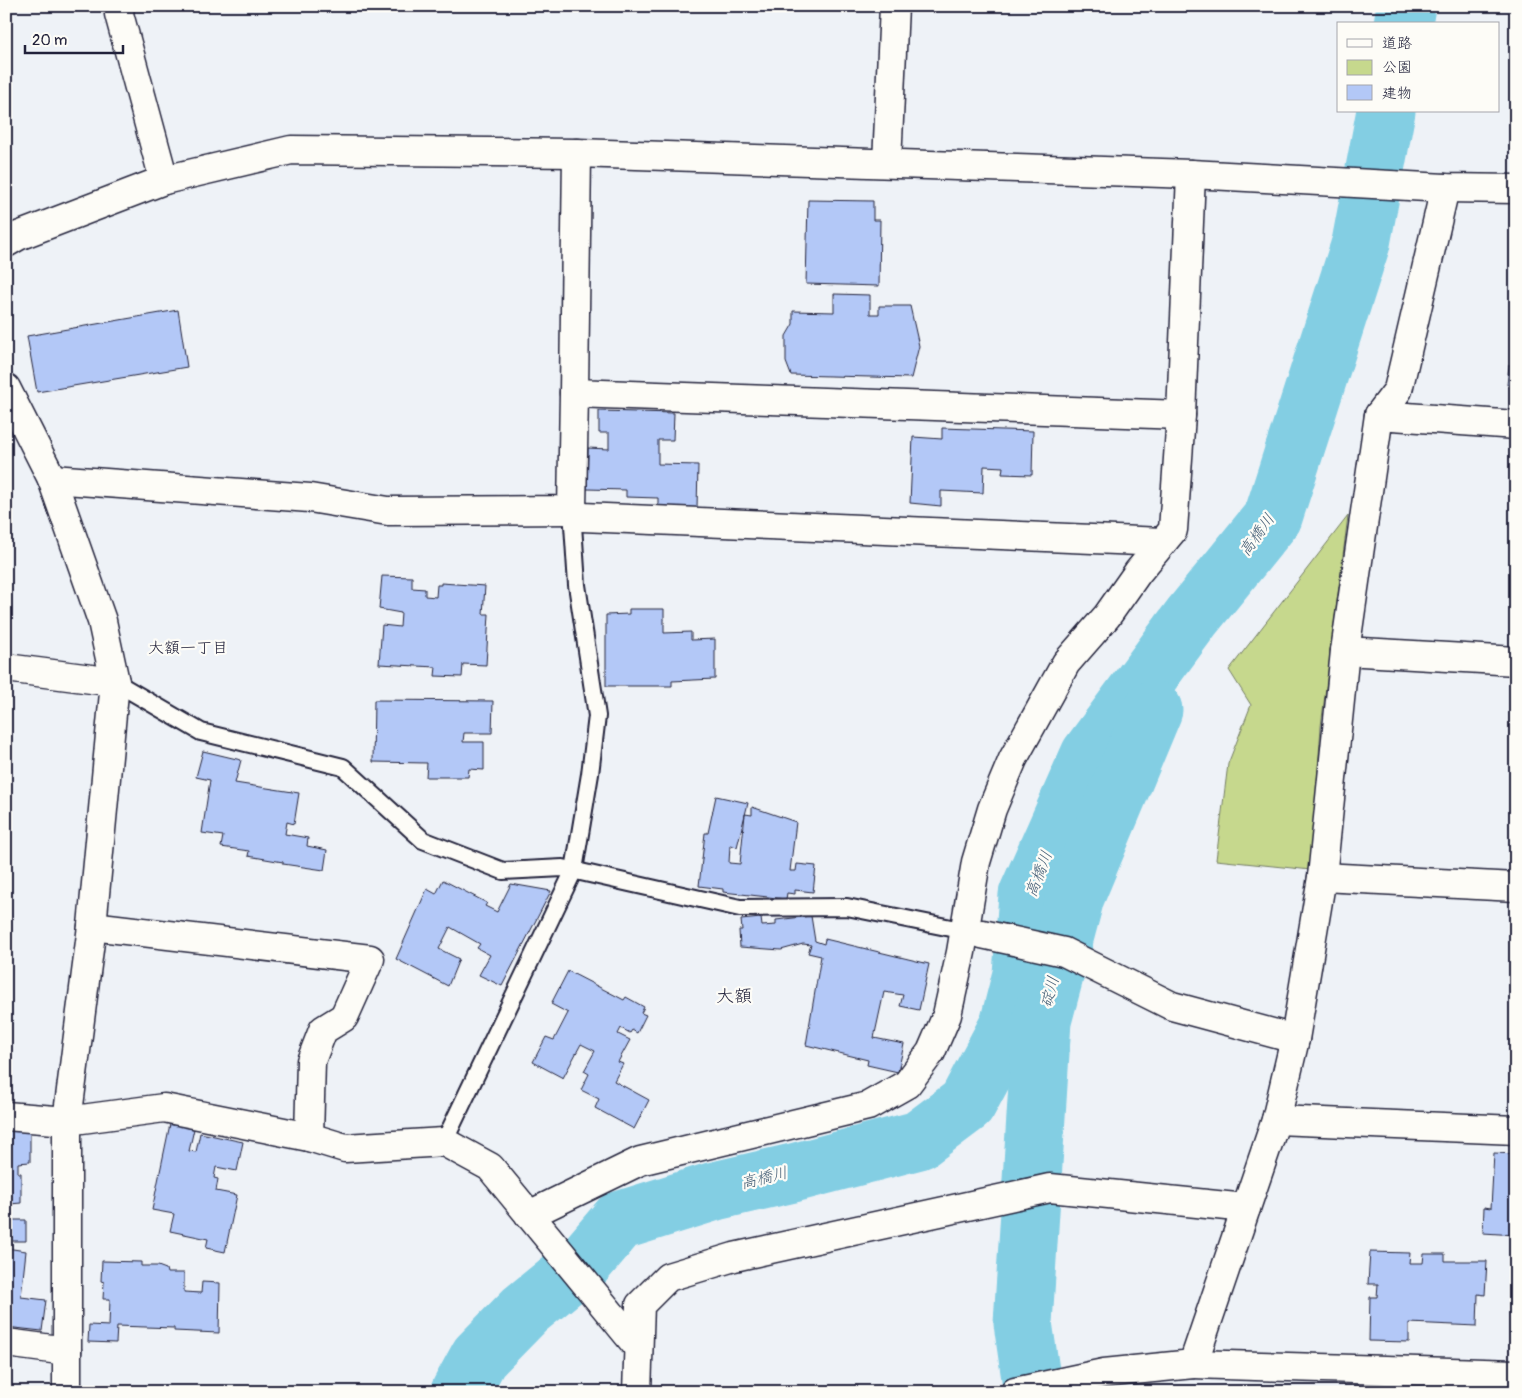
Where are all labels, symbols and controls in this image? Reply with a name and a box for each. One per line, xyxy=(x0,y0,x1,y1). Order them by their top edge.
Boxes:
scale bar xyxy=(25,22,122,54)
legend xyxy=(1337,22,1500,112)
text: 20 m xyxy=(32,31,67,50)
text: 道路 xyxy=(1382,34,1412,53)
text: 公園 xyxy=(1382,58,1412,77)
text: 建物 xyxy=(1382,84,1412,103)
water label: 高橋川 xyxy=(1235,510,1279,560)
district label: 大額一丁目 xyxy=(148,638,228,658)
water label: 高橋川 xyxy=(1021,848,1057,900)
water label: 碇川 xyxy=(1036,974,1064,1010)
district label: 大額 xyxy=(716,985,752,1008)
water label: 高橋川 xyxy=(738,1162,790,1194)

